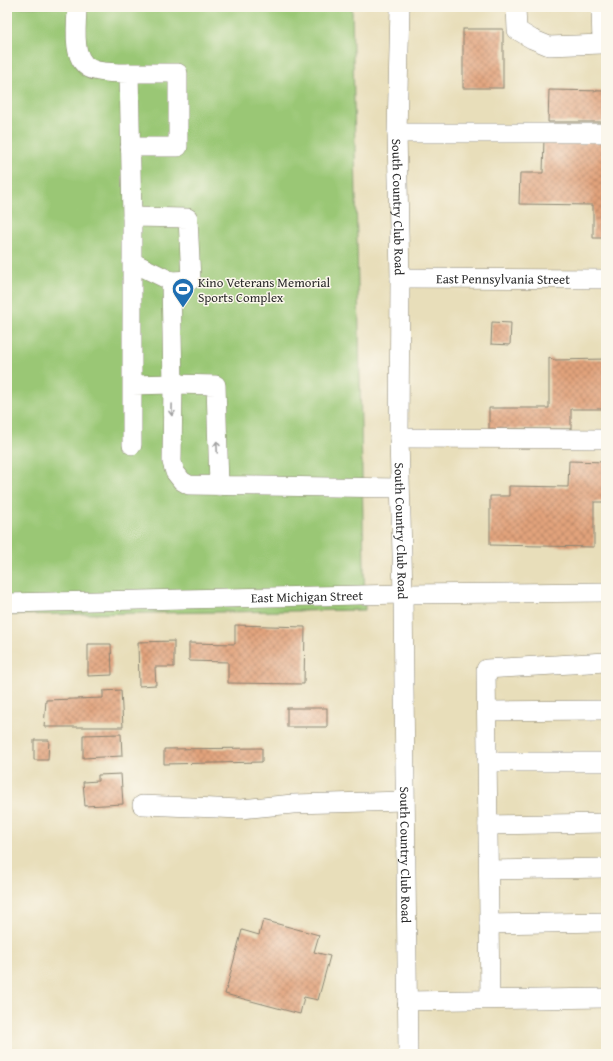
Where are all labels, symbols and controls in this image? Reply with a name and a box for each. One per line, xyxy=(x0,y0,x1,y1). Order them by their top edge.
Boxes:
street label: South Country Club Road xyxy=(387,138,409,276)
street label: East Pennsylvania Street xyxy=(436,269,570,289)
place label: Kino Veterans Memorial Sports Complex xyxy=(198,273,331,307)
sports icon: Kino Veterans Memorial Sports Complex xyxy=(170,276,196,309)
one-way arrow xyxy=(169,403,176,416)
one-way arrow xyxy=(214,441,221,454)
street label: South Country Club Road xyxy=(390,462,412,599)
street label: East Michigan Street xyxy=(251,586,364,607)
street label: South Country Club Road xyxy=(395,786,416,923)

